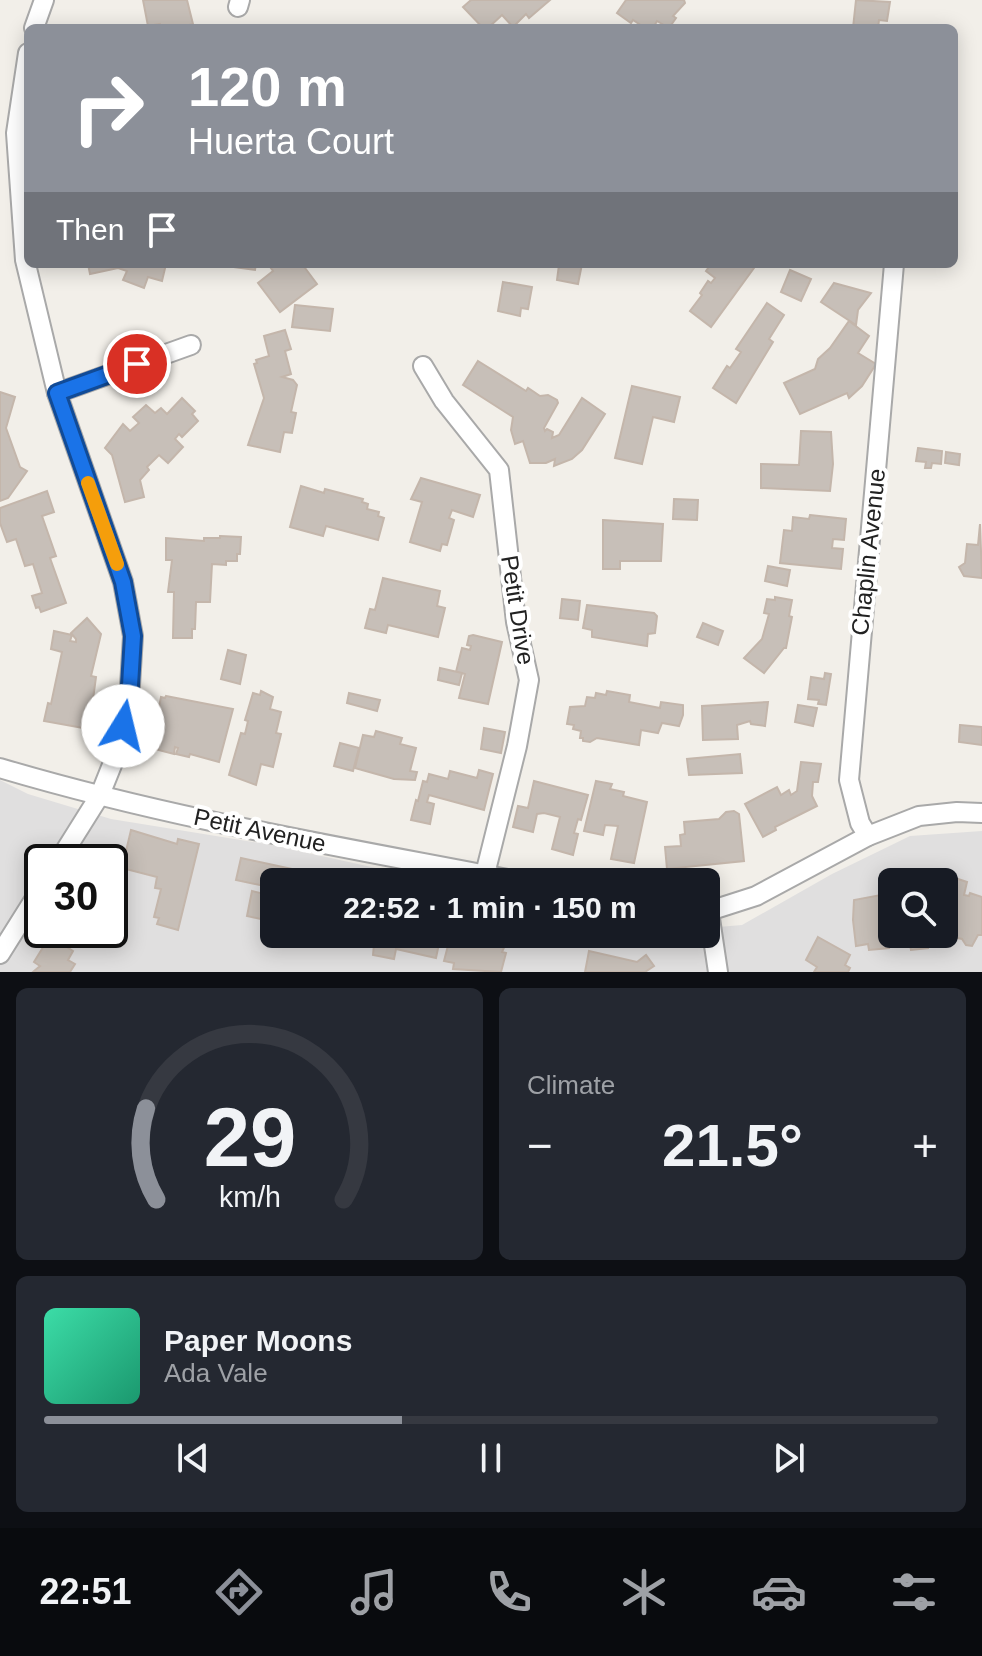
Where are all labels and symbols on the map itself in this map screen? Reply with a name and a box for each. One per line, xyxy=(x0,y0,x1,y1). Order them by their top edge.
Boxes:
pin xyxy=(103,330,171,398)
street label: Chaplin Avenue xyxy=(846,467,890,637)
street label: Petit Drive xyxy=(496,553,540,667)
position arrow xyxy=(81,684,165,768)
street label: Petit Avenue xyxy=(191,803,329,857)
speed limit sign: 30 xyxy=(24,844,128,948)

